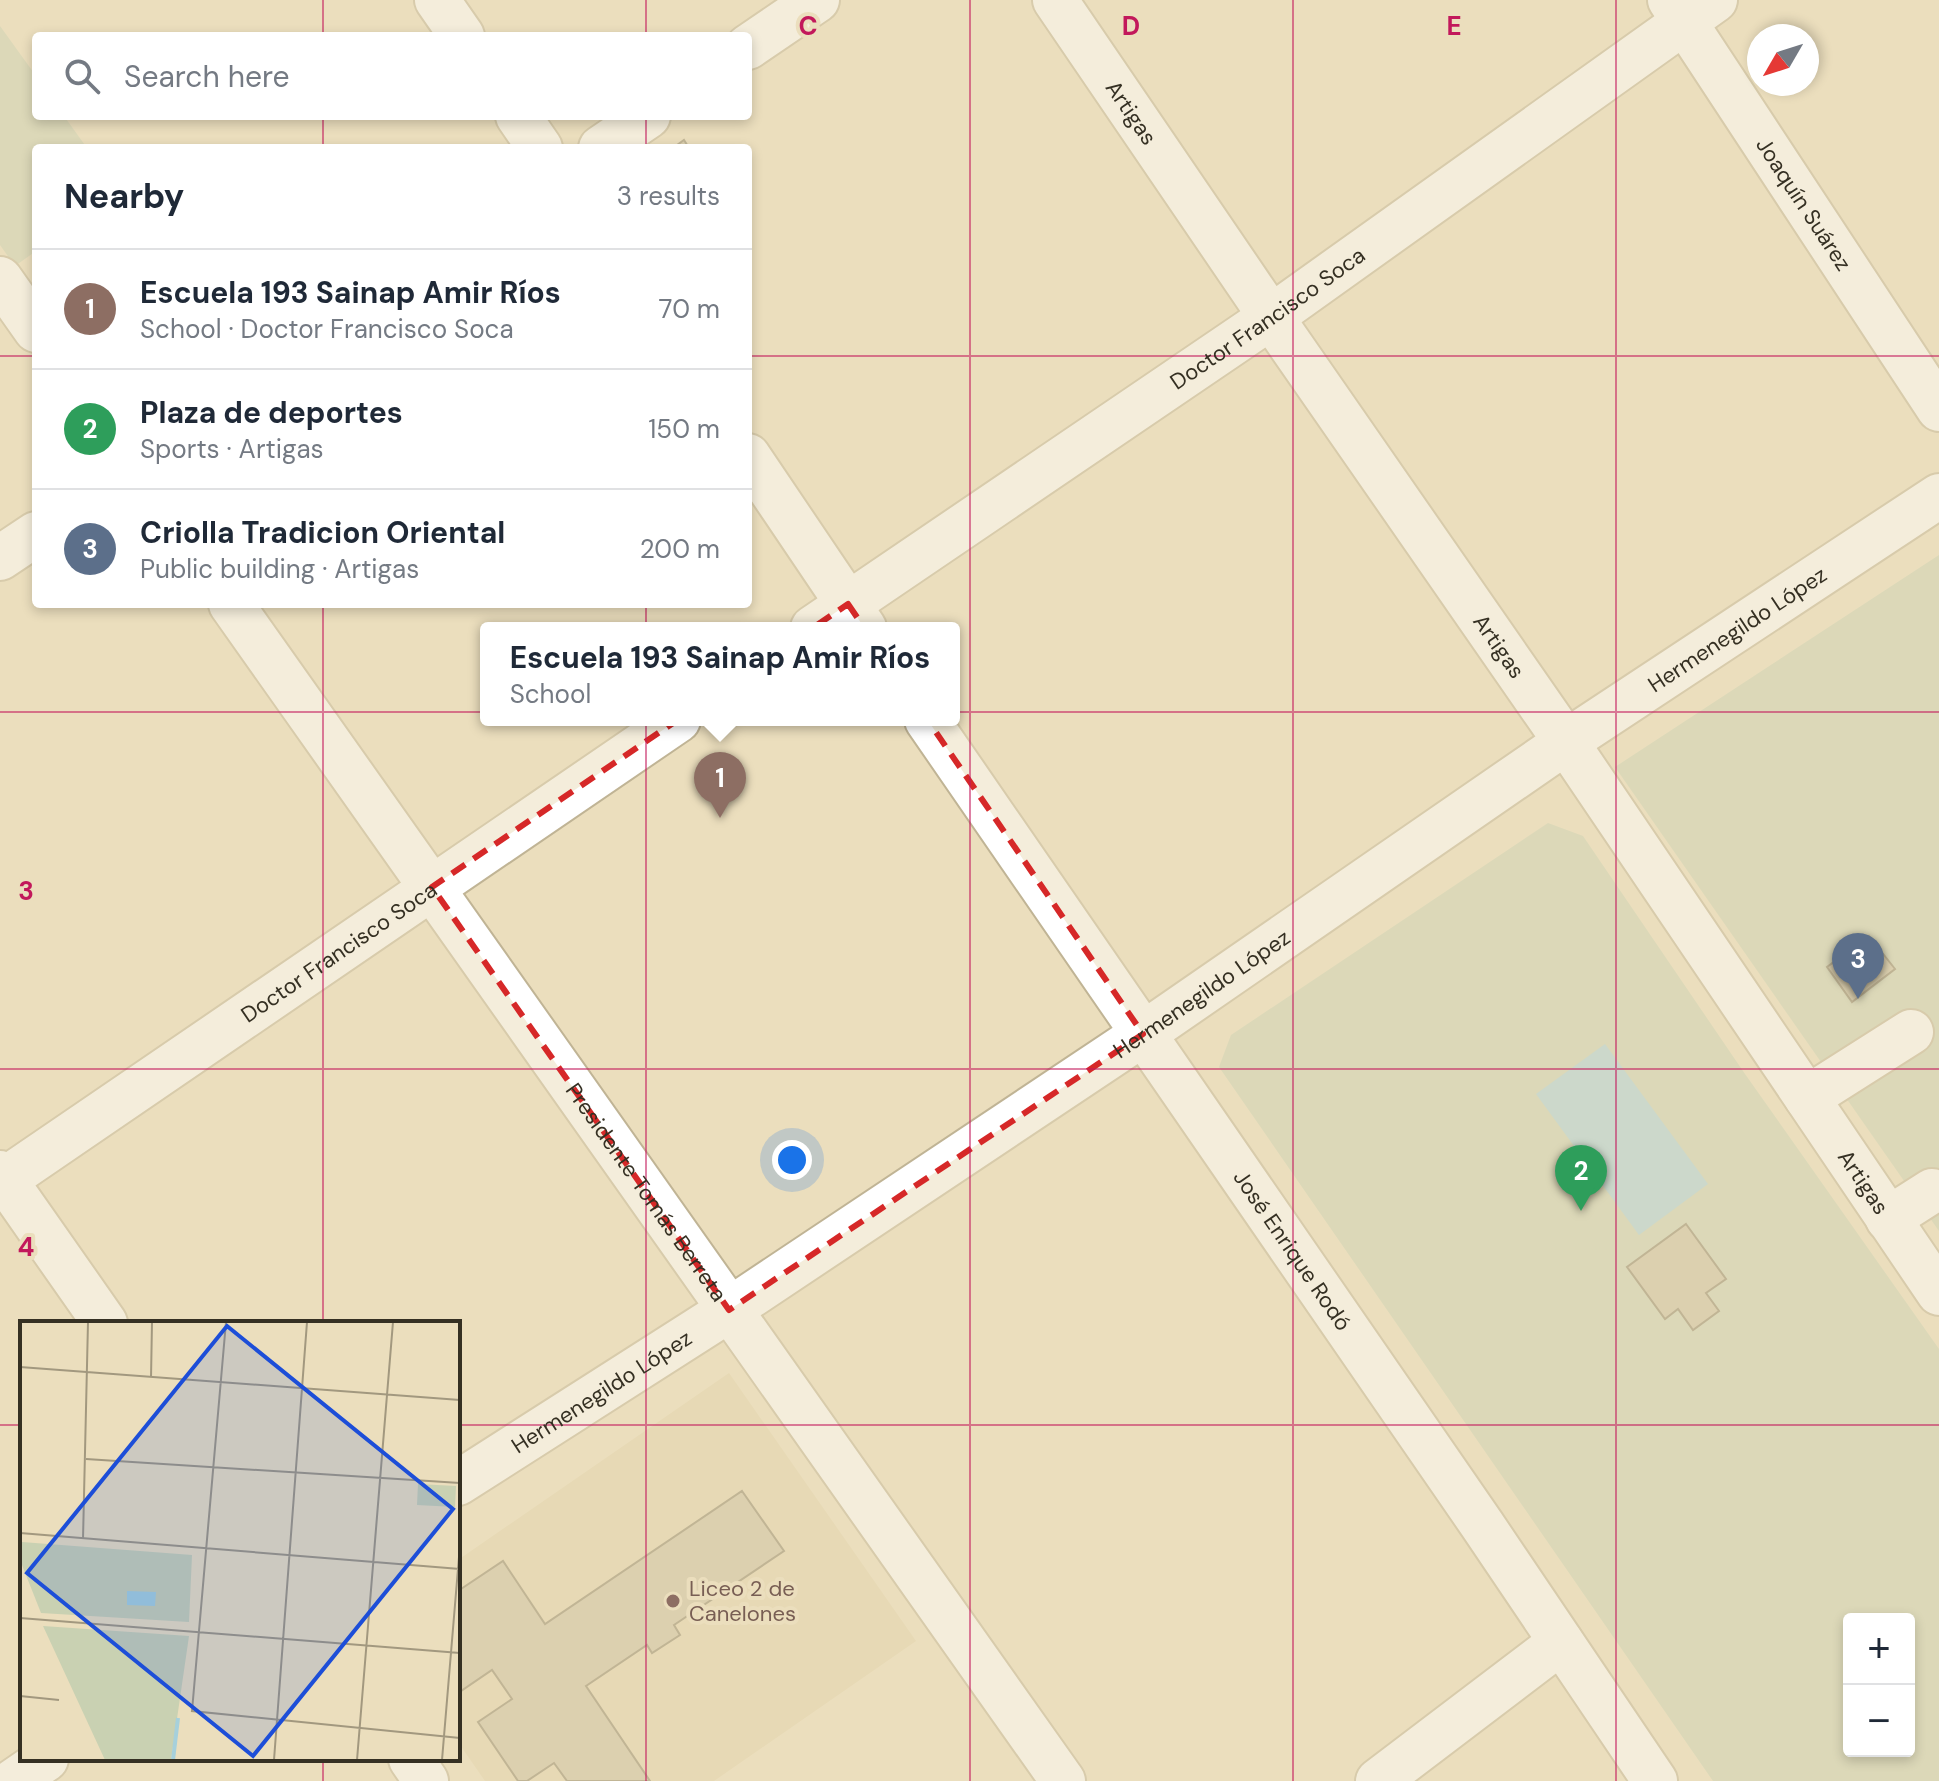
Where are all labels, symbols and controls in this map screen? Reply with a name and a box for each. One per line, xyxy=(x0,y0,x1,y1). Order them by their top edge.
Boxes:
text: C xyxy=(798,9,818,43)
text: D xyxy=(1122,9,1140,43)
text: E xyxy=(1446,9,1462,43)
north arrow xyxy=(1747,24,1819,96)
search box xyxy=(32,32,752,120)
icon: search xyxy=(60,54,104,98)
text: Search here xyxy=(124,57,290,96)
street label: Artigas xyxy=(1099,74,1164,150)
street label: Joaquín Suárez xyxy=(1750,132,1858,276)
text: Nearby xyxy=(64,174,184,219)
text: 3 results xyxy=(617,179,720,213)
street label: Doctor Francisco Soca xyxy=(1164,240,1371,396)
text: Escuela 193 Sainap Amir Ríos xyxy=(140,273,561,312)
text: 1 xyxy=(85,292,95,326)
text: 70 m xyxy=(659,292,720,326)
text: School · Doctor Francisco Soca xyxy=(140,312,514,346)
text: Plaza de deportes xyxy=(140,393,403,432)
text: 2 xyxy=(82,412,98,446)
text: 150 m xyxy=(648,412,720,446)
text: Sports · Artigas xyxy=(140,432,324,466)
text: Criolla Tradicion Oriental xyxy=(140,513,505,552)
text: 3 xyxy=(82,532,98,566)
text: 200 m xyxy=(640,532,720,566)
text: Public building · Artigas xyxy=(140,552,419,586)
street label: Hermenegildo López xyxy=(1642,560,1832,699)
street label: Artigas xyxy=(1467,608,1532,684)
popup xyxy=(480,622,960,726)
text: Escuela 193 Sainap Amir Ríos xyxy=(510,638,930,677)
text: School xyxy=(510,677,591,711)
pin: 1 xyxy=(694,752,746,818)
text: 3 xyxy=(18,874,34,908)
street label: Doctor Francisco Soca xyxy=(235,875,442,1029)
street label: Hermenegildo López xyxy=(1107,923,1295,1065)
pin: 3 xyxy=(1832,933,1884,999)
street label: Presidente Tomás Berreta xyxy=(559,1077,734,1307)
your location xyxy=(772,1140,812,1180)
street label: Artigas xyxy=(1832,1144,1896,1220)
pin: 2 xyxy=(1555,1145,1607,1211)
street label: José Enrique Rodó xyxy=(1227,1164,1358,1336)
text: 4 xyxy=(18,1230,34,1264)
inset map xyxy=(20,1321,460,1761)
street label: Hermenegildo López xyxy=(506,1323,697,1460)
place label: Liceo 2 de Canelones xyxy=(689,1574,796,1628)
marker: Liceo 2 de Canelones xyxy=(664,1592,682,1610)
map controls xyxy=(1843,1613,1915,1757)
button: + xyxy=(1843,1613,1915,1685)
button: − xyxy=(1843,1685,1915,1757)

